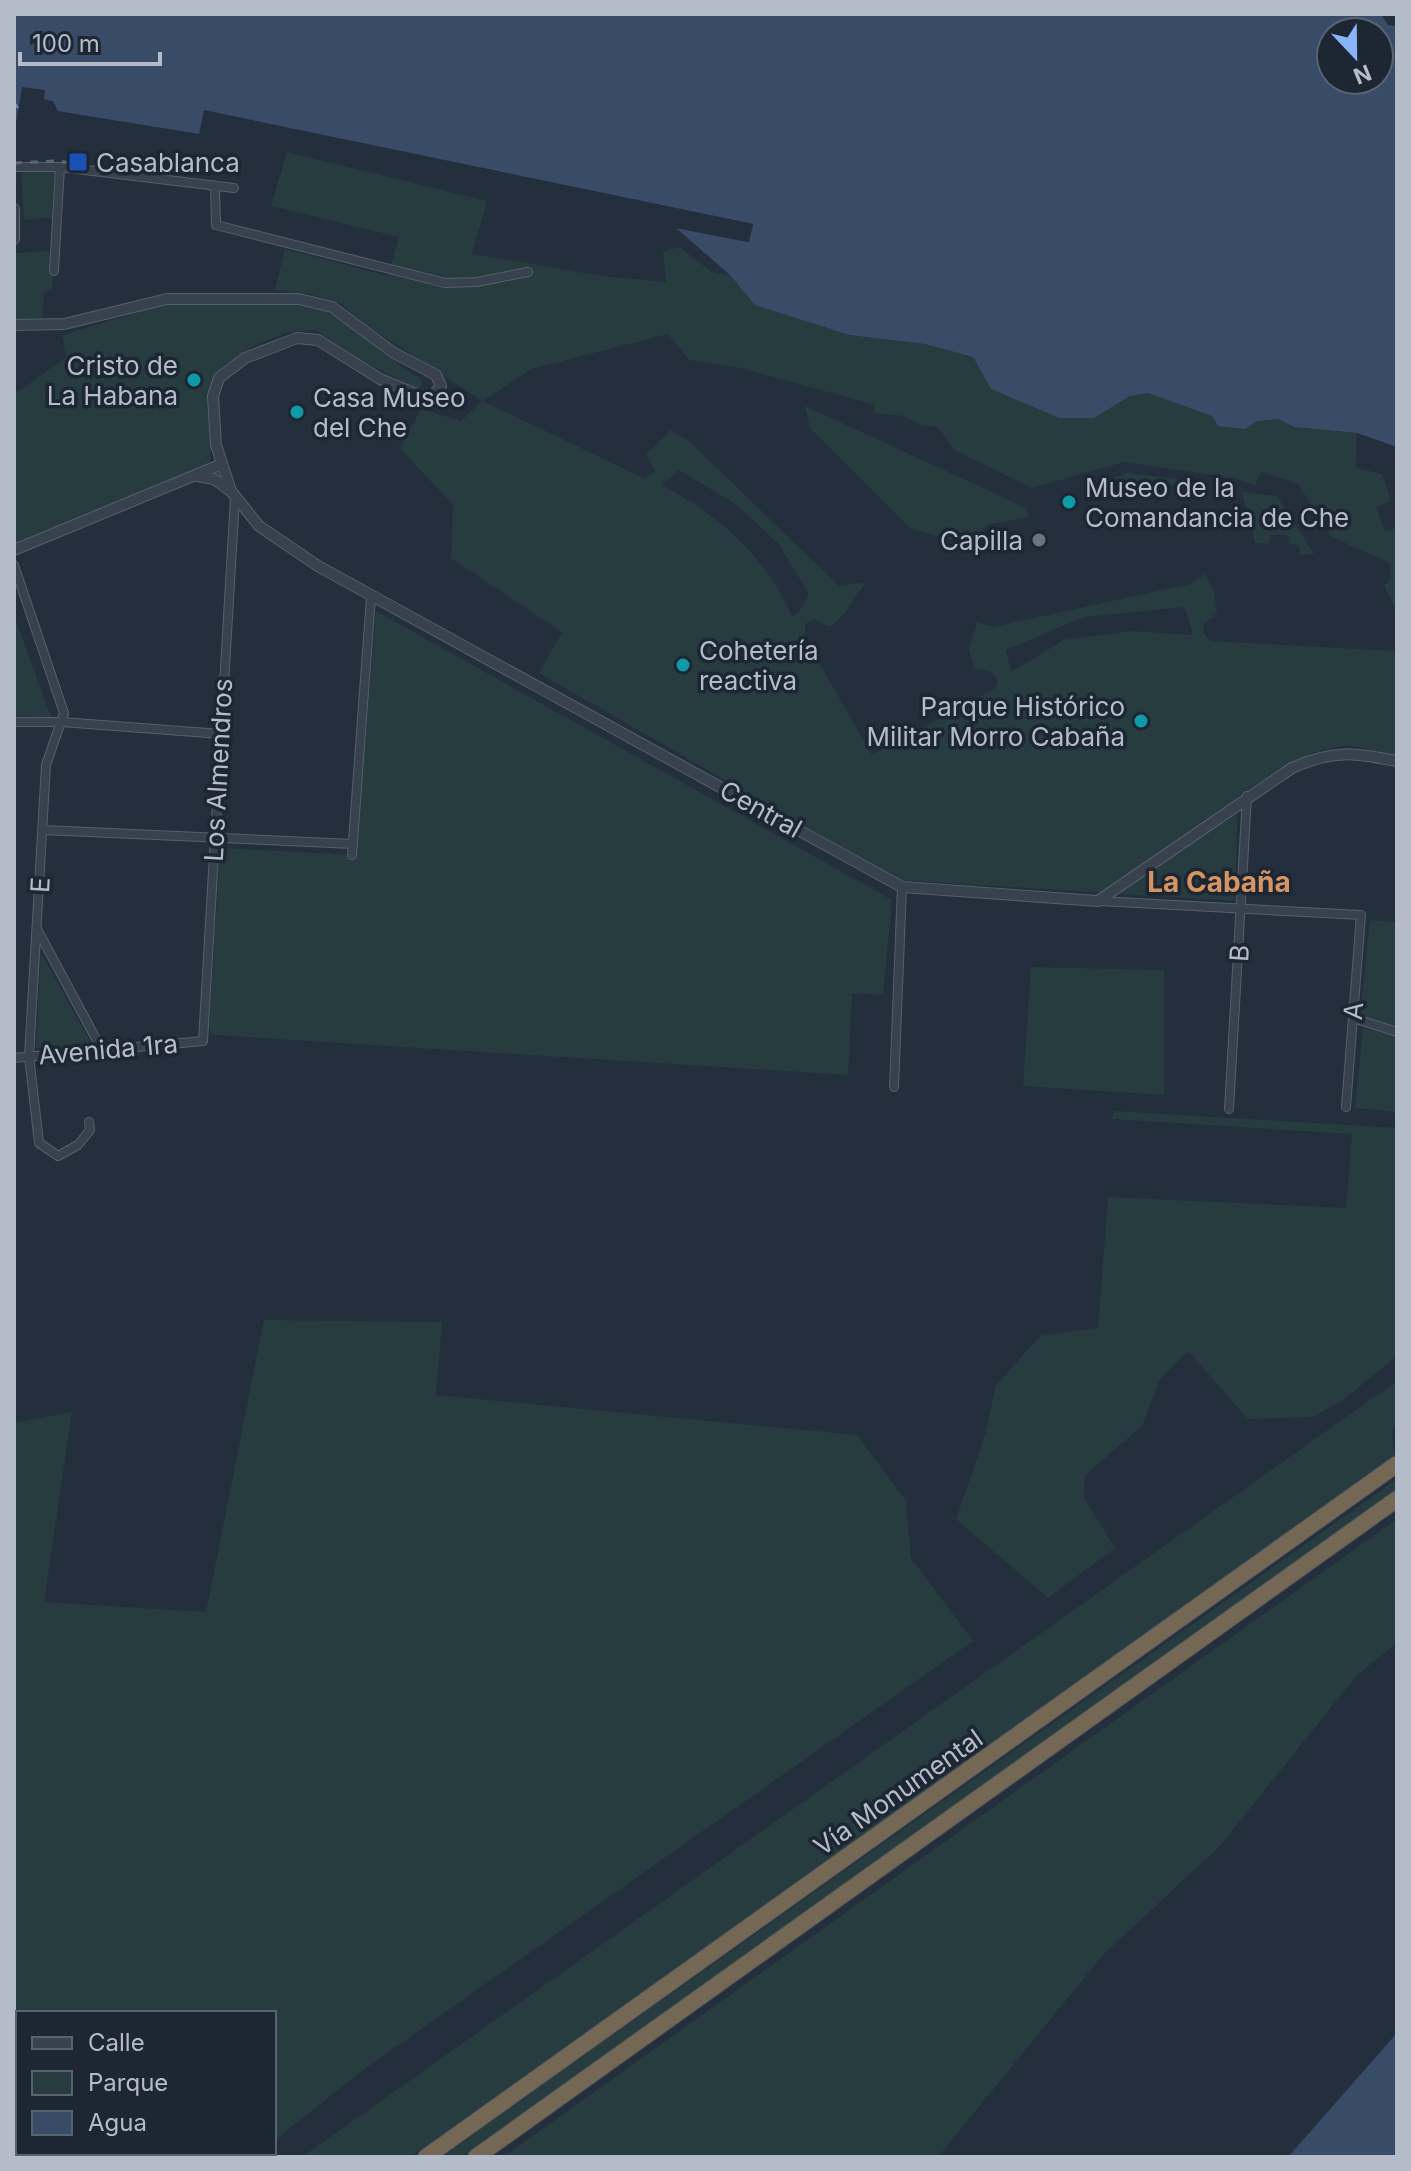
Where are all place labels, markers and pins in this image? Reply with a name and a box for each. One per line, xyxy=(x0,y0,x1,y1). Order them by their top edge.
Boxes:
place label: Casablanca xyxy=(96,147,240,178)
marker: Casablanca xyxy=(67,151,89,173)
place label: Cristo de La Habana xyxy=(47,350,178,411)
marker: Cristo de La Habana xyxy=(185,371,203,389)
place label: Casa Museo del Che xyxy=(313,382,466,443)
marker: Casa Museo del Che xyxy=(288,403,306,421)
place label: Museo de la Comandancia de Che xyxy=(1085,472,1349,533)
marker: Museo de la Comandancia de Che xyxy=(1060,493,1078,511)
place label: Capilla xyxy=(940,525,1023,556)
marker: Capilla xyxy=(1030,531,1048,549)
place label: Cohetería reactiva xyxy=(699,635,819,696)
marker: Cohetería reactiva xyxy=(674,656,692,674)
place label: Parque Histórico Militar Morro Cabaña xyxy=(866,691,1125,752)
marker: Parque Histórico Militar Morro Cabaña xyxy=(1132,712,1150,730)

